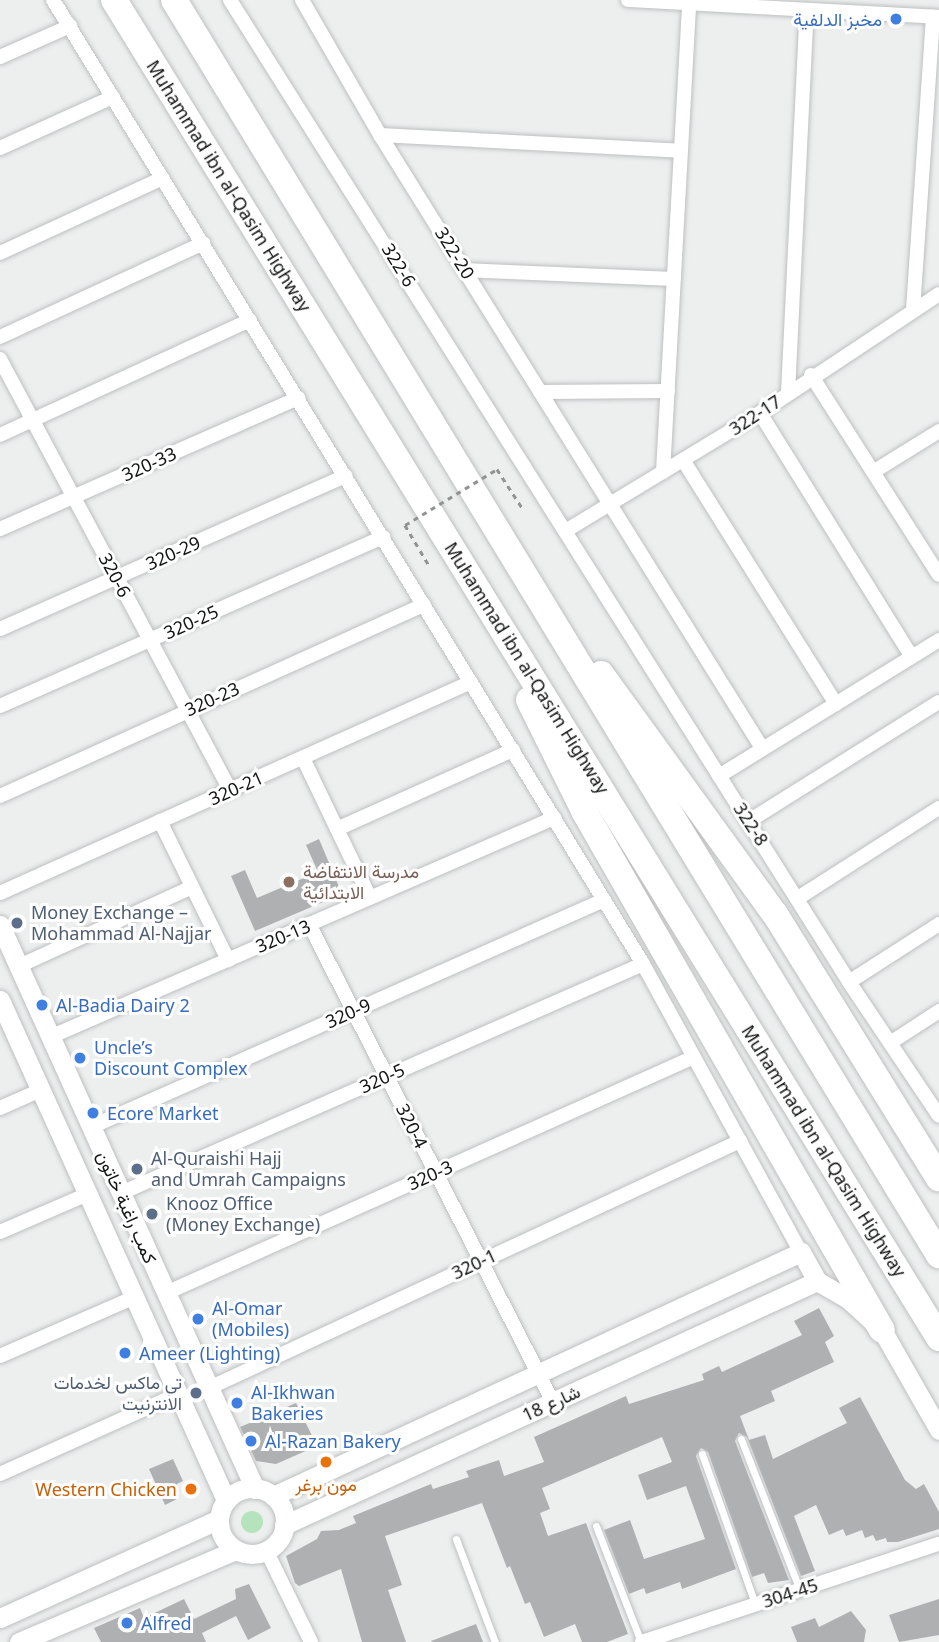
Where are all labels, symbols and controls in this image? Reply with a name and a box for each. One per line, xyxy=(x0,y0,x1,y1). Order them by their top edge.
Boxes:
place label: مخبز الدلفية xyxy=(793,8,882,30)
marker: مخبز الدلفية xyxy=(888,11,904,27)
street label: Muhammad ibn al-Qasim Highway xyxy=(142,56,316,316)
street label: 322-20 xyxy=(431,223,479,283)
street label: 322-6 xyxy=(377,239,421,291)
street label: 322-17 xyxy=(725,390,785,440)
street label: 320-33 xyxy=(118,442,180,486)
street label: 320-29 xyxy=(142,531,204,575)
street label: Muhammad ibn al-Qasim Highway xyxy=(440,538,614,798)
street label: 320-6 xyxy=(94,549,136,601)
street label: 320-25 xyxy=(160,600,222,644)
street label: 320-23 xyxy=(181,677,243,721)
street label: 320-21 xyxy=(205,766,267,810)
street label: 322-8 xyxy=(729,798,773,850)
place label: مدرسة الانتفاضة الابتدائية xyxy=(303,861,419,903)
marker: مدرسة الانتفاضة الابتدائية xyxy=(281,874,297,890)
place label: Money Exchange – Mohammad Al-Najjar xyxy=(31,902,211,944)
marker: Money Exchange – Mohammad Al-Najjar xyxy=(9,915,25,931)
street label: 320-13 xyxy=(252,915,314,957)
place label: Al-Badia Dairy 2 xyxy=(56,994,190,1016)
street label: 320-9 xyxy=(322,994,374,1032)
marker: Al-Badia Dairy 2 xyxy=(34,997,50,1013)
street label: Muhammad ibn al-Qasim Highway xyxy=(737,1021,911,1281)
place label: Uncle’s Discount Complex xyxy=(94,1037,247,1080)
marker: Uncle’s Discount Complex xyxy=(72,1050,88,1066)
street label: 320-5 xyxy=(356,1059,408,1097)
street label: 320-4 xyxy=(392,1100,432,1152)
place label: Ecore Market xyxy=(107,1102,219,1124)
marker: Ecore Market xyxy=(85,1105,101,1121)
street label: كمب راغبة خاتون xyxy=(93,1147,161,1267)
place label: Al-Quraishi Hajj and Umrah Campaigns xyxy=(151,1148,346,1190)
street label: 320-3 xyxy=(404,1156,456,1194)
marker: Al-Quraishi Hajj and Umrah Campaigns xyxy=(129,1161,145,1177)
place label: Knooz Office (Money Exchange) xyxy=(166,1193,320,1236)
marker: Knooz Office (Money Exchange) xyxy=(144,1206,160,1222)
street label: 320-1 xyxy=(448,1244,500,1284)
place label: Al-Omar (Mobiles) xyxy=(212,1298,289,1340)
marker: Al-Omar (Mobiles) xyxy=(190,1311,206,1327)
place label: Ameer (Lighting) xyxy=(139,1342,280,1364)
marker: Ameer (Lighting) xyxy=(117,1345,133,1361)
place label: تي ماكس لخدمات الانترنيت xyxy=(54,1372,182,1414)
street label: شارع 18 xyxy=(519,1380,583,1426)
place label: Al-Ikhwan Bakeries xyxy=(251,1382,335,1424)
marker: تي ماكس لخدمات الانترنيت xyxy=(188,1385,204,1401)
marker: Al-Ikhwan Bakeries xyxy=(229,1395,245,1411)
place label: Al-Razan Bakery xyxy=(265,1430,401,1452)
marker: Al-Razan Bakery xyxy=(243,1433,259,1449)
marker: مون برغر xyxy=(318,1454,334,1470)
place label: مون برغر xyxy=(295,1473,357,1495)
place label: Western Chicken xyxy=(35,1478,177,1500)
marker: Western Chicken xyxy=(183,1481,199,1497)
street label: 304-45 xyxy=(759,1574,821,1612)
place label: Alfred xyxy=(141,1612,192,1634)
marker: Alfred xyxy=(119,1615,135,1631)

